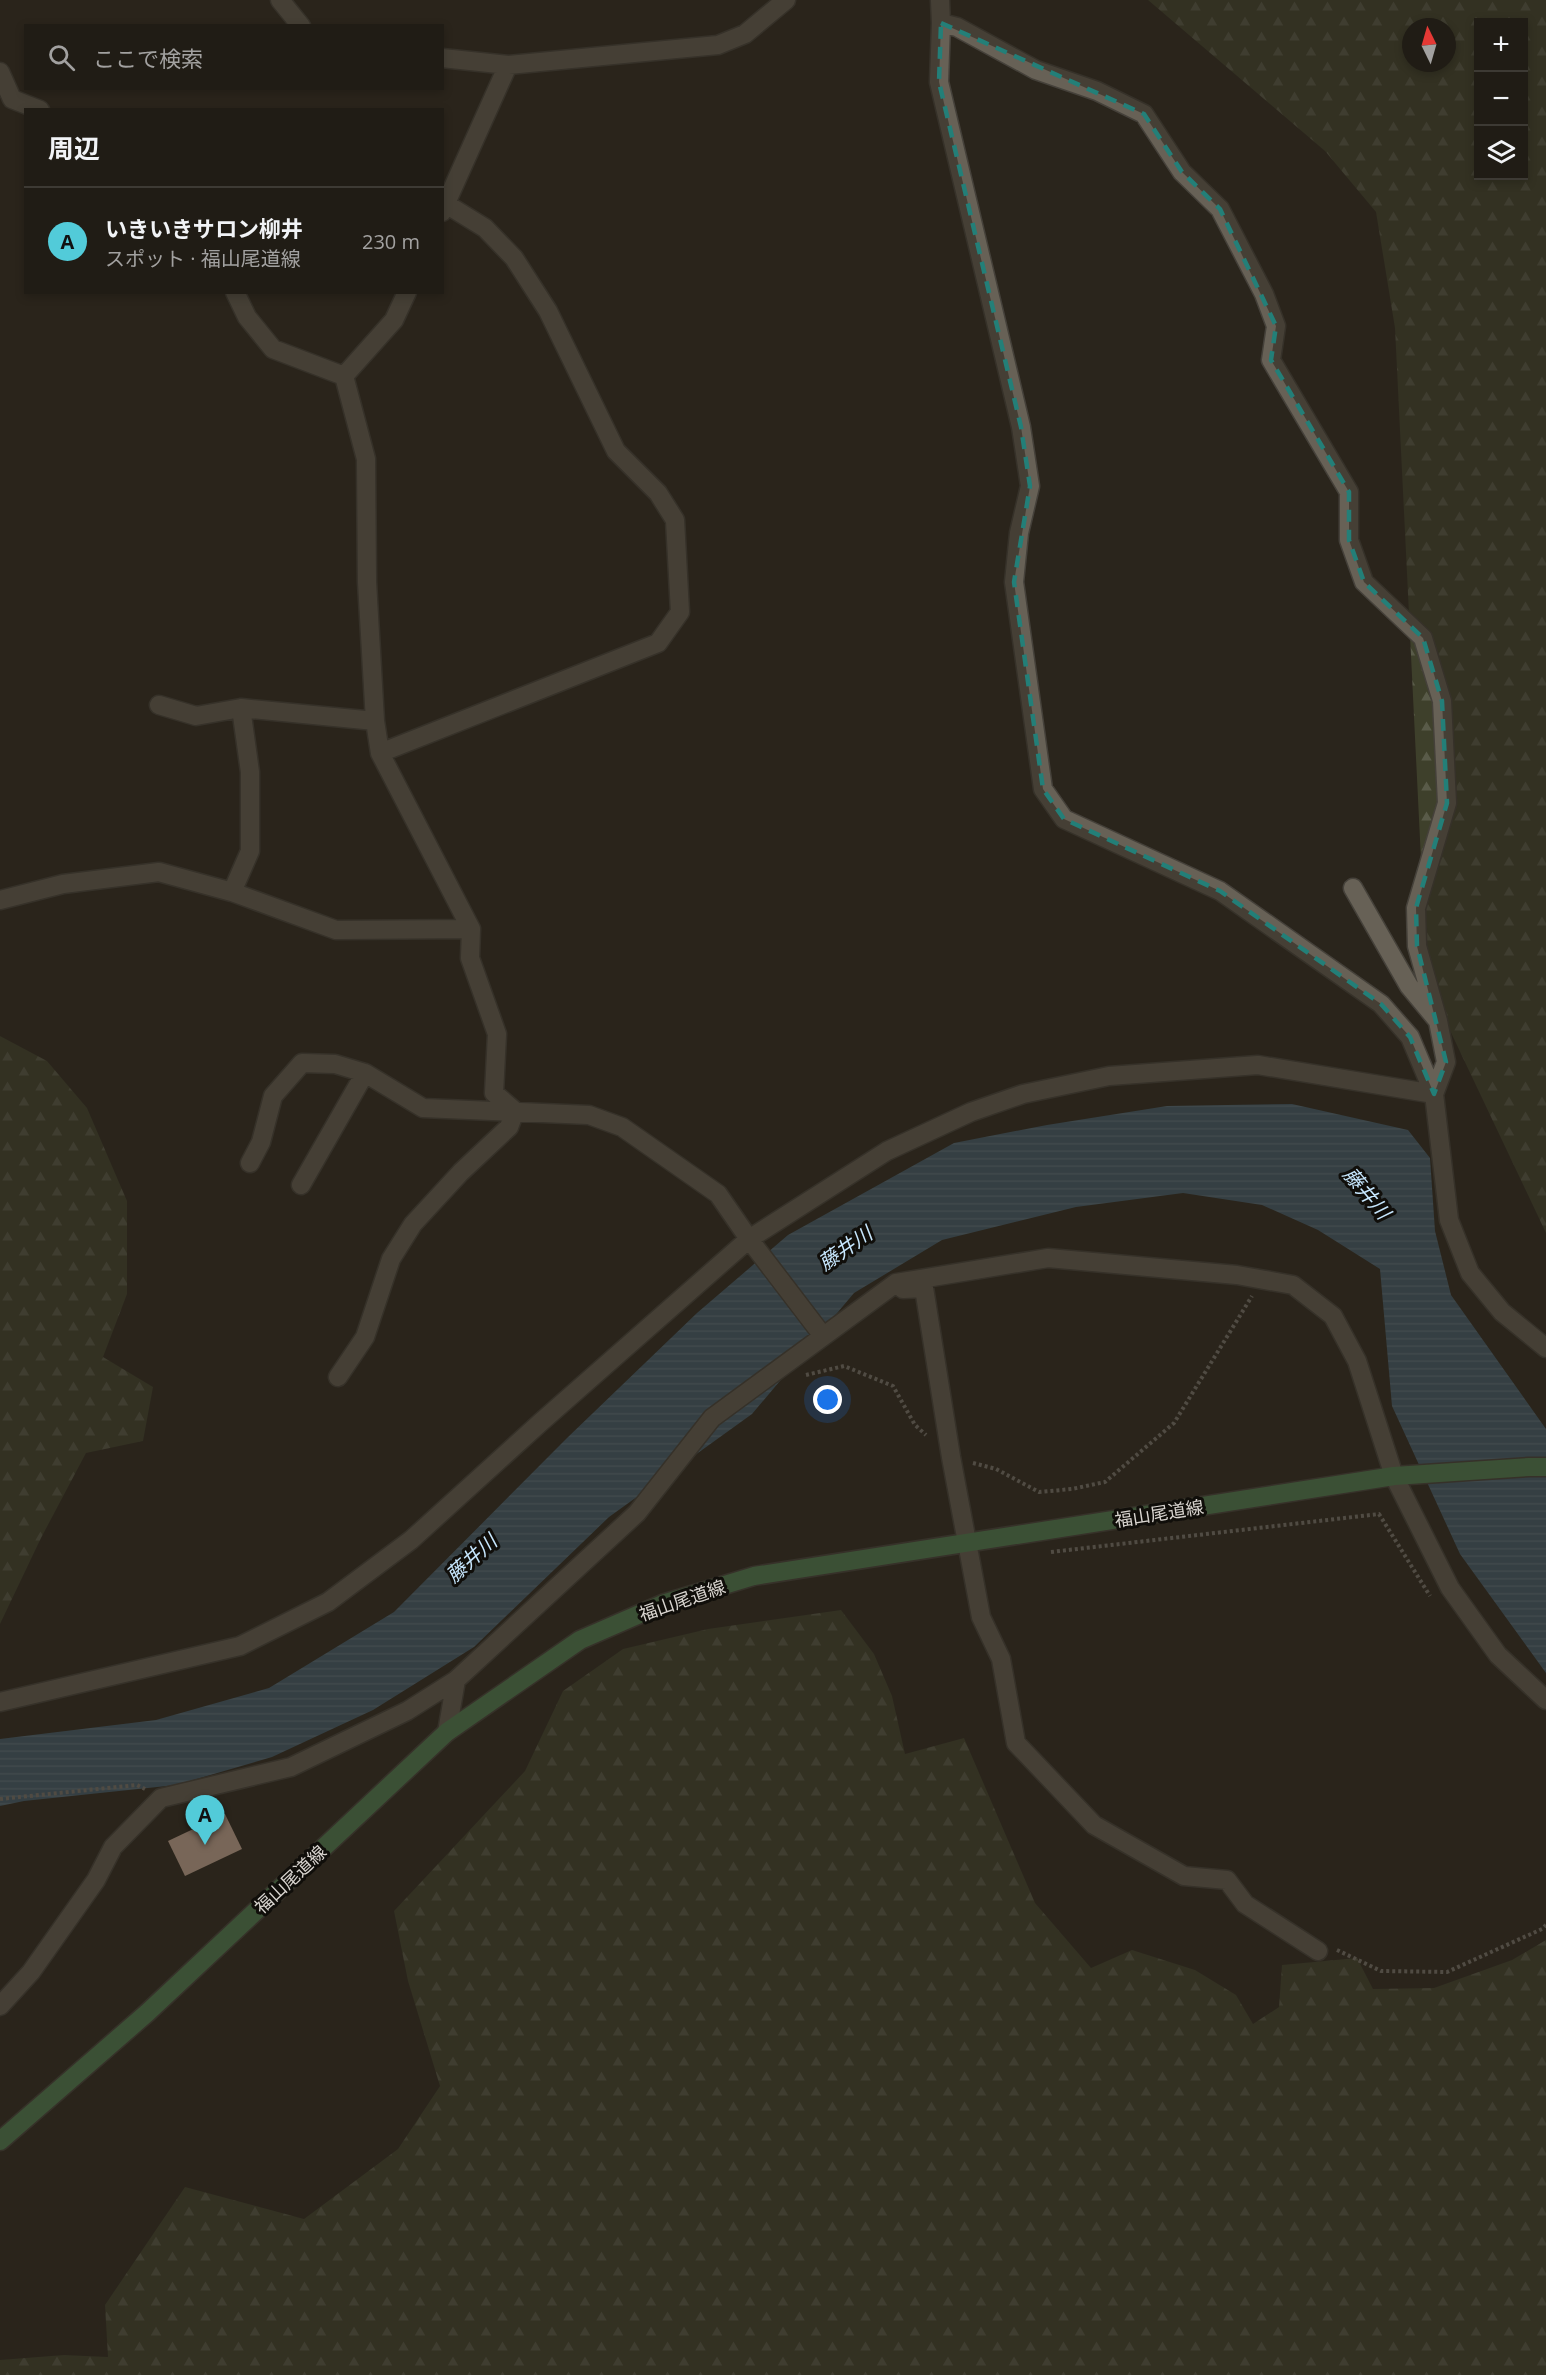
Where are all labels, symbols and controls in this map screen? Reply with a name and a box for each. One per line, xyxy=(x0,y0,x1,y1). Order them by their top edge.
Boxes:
north arrow xyxy=(1402,18,1456,72)
map controls xyxy=(1474,18,1528,180)
button: + xyxy=(1474,18,1528,72)
search box xyxy=(24,24,444,90)
icon: search xyxy=(45,41,78,74)
text: ここで検索 xyxy=(93,43,203,73)
button: − xyxy=(1474,72,1528,126)
button: layers xyxy=(1474,126,1528,180)
text: 周辺 xyxy=(48,130,100,166)
text: いきいきサロン柳井 xyxy=(105,213,303,243)
text: A xyxy=(61,228,74,255)
text: 230 m xyxy=(362,228,420,255)
text: スポット · 福山尾道線 xyxy=(105,245,301,272)
water label: 藤井川 xyxy=(1337,1161,1398,1226)
water label: 藤井川 xyxy=(813,1219,879,1276)
your location xyxy=(813,1385,842,1414)
street label: 福山尾道線 xyxy=(1113,1494,1205,1532)
water label: 藤井川 xyxy=(440,1527,504,1588)
street label: 福山尾道線 xyxy=(636,1574,728,1626)
pin: A xyxy=(186,1796,224,1845)
street label: 福山尾道線 xyxy=(249,1840,331,1918)

